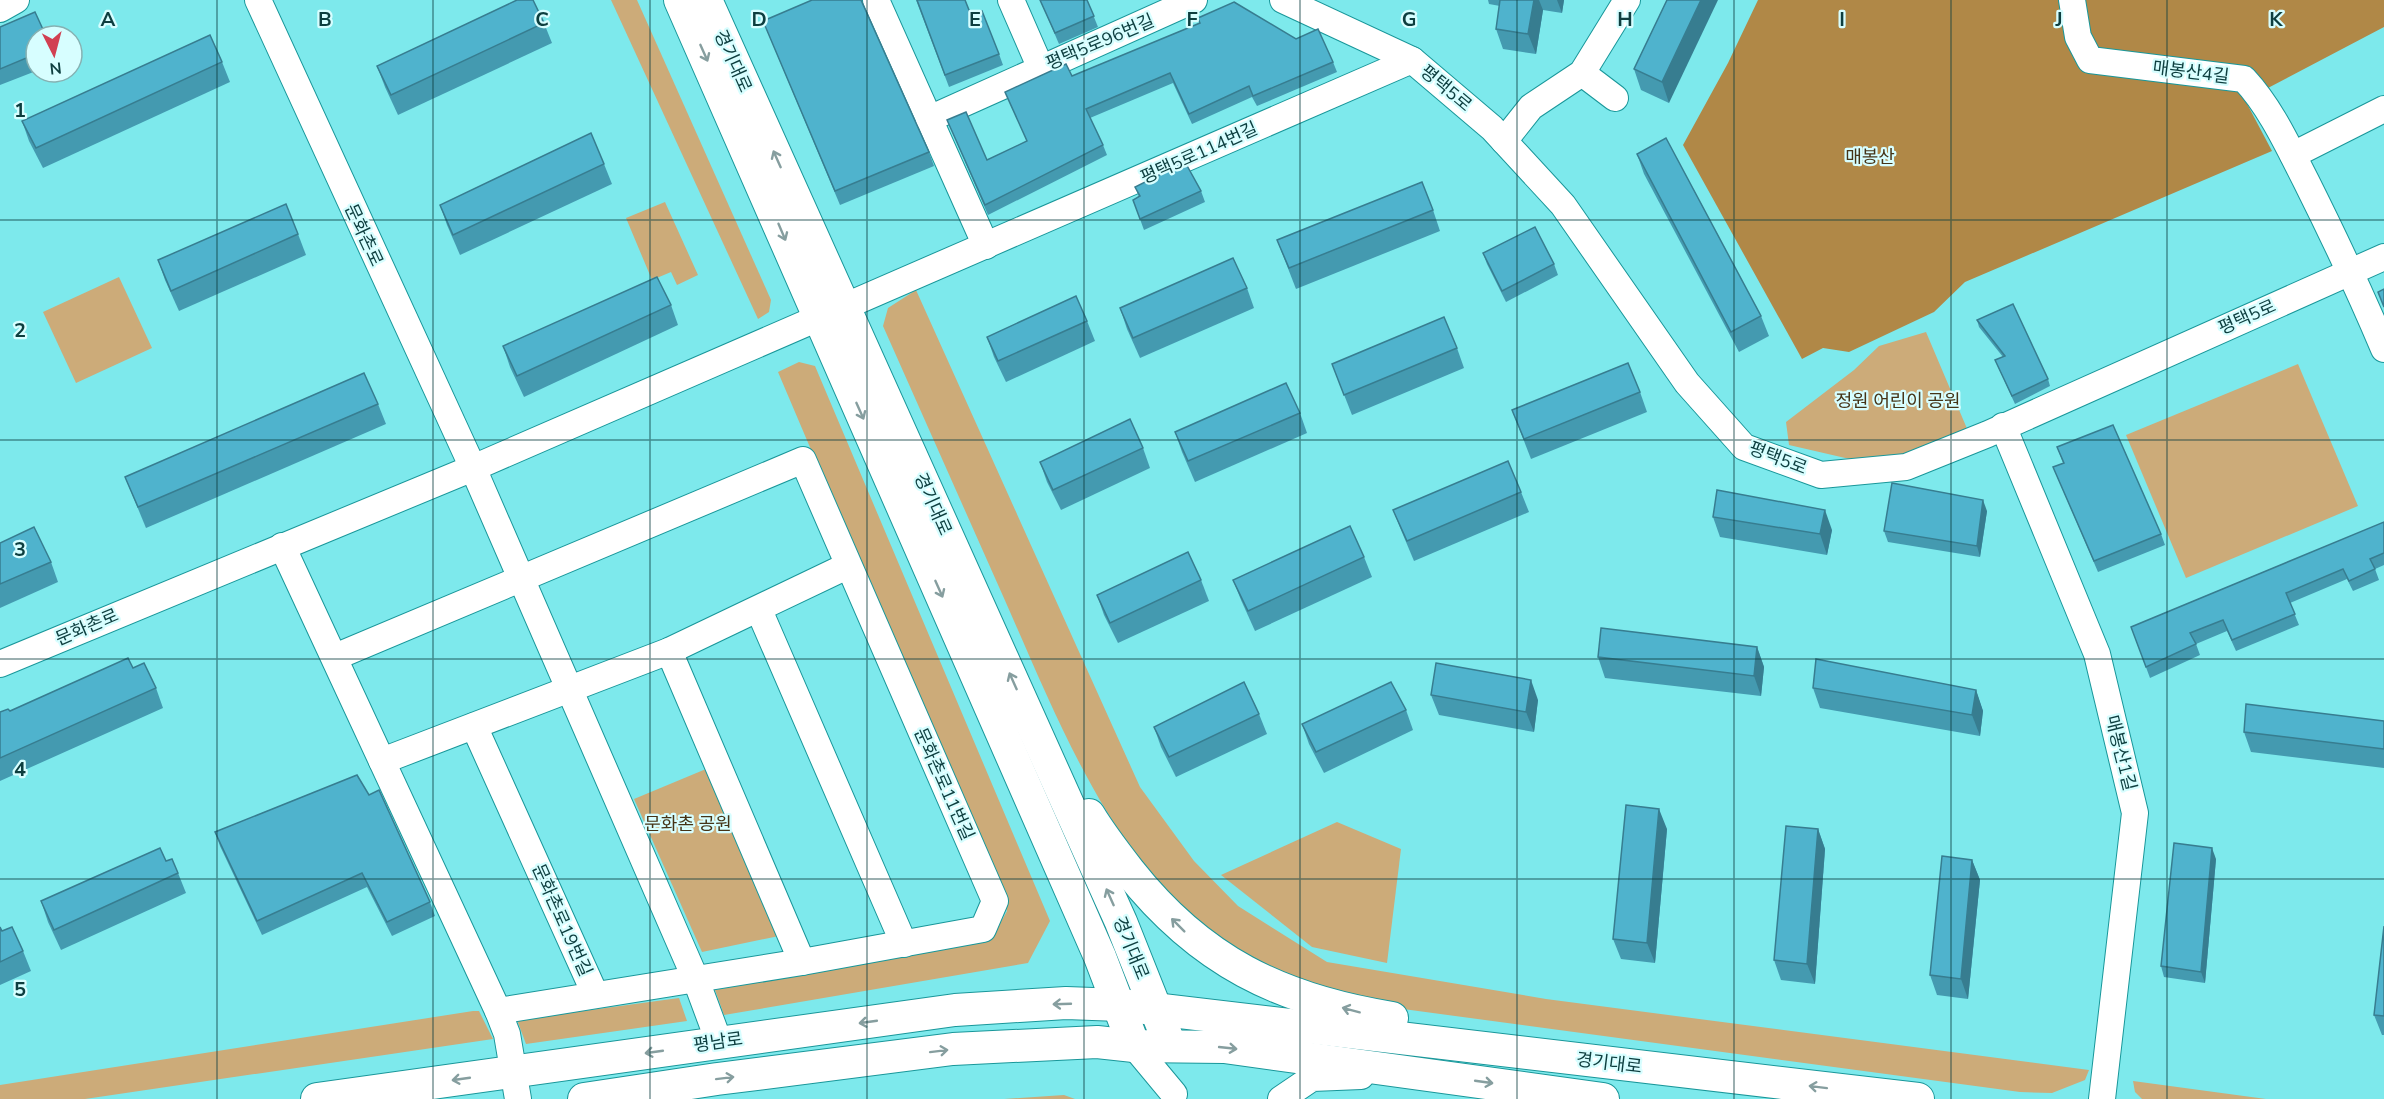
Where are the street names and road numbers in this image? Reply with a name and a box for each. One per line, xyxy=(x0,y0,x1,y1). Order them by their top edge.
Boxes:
street label: 평택5로96번길 xyxy=(1042,8,1158,76)
street label: 경기대로 xyxy=(709,26,757,96)
street label: 매봉산4길 xyxy=(2151,55,2231,89)
street label: 평택5로 xyxy=(1415,59,1477,117)
street label: 평택5로114번길 xyxy=(1137,116,1261,190)
street label: 문화촌로 xyxy=(339,200,389,270)
street label: 평택5로 xyxy=(2214,294,2280,340)
street label: 평택5로 xyxy=(1745,436,1811,480)
street label: 경기대로 xyxy=(909,469,957,539)
street label: 문화촌로 xyxy=(52,603,122,651)
street label: 매봉산1길 xyxy=(2100,713,2142,793)
street label: 문화촌로11번길 xyxy=(908,724,980,844)
street label: 문화촌로19번길 xyxy=(526,860,598,980)
street label: 경기대로 xyxy=(1107,913,1155,983)
street label: 평남로 xyxy=(692,1027,744,1057)
street label: 경기대로 xyxy=(1575,1047,1643,1079)

